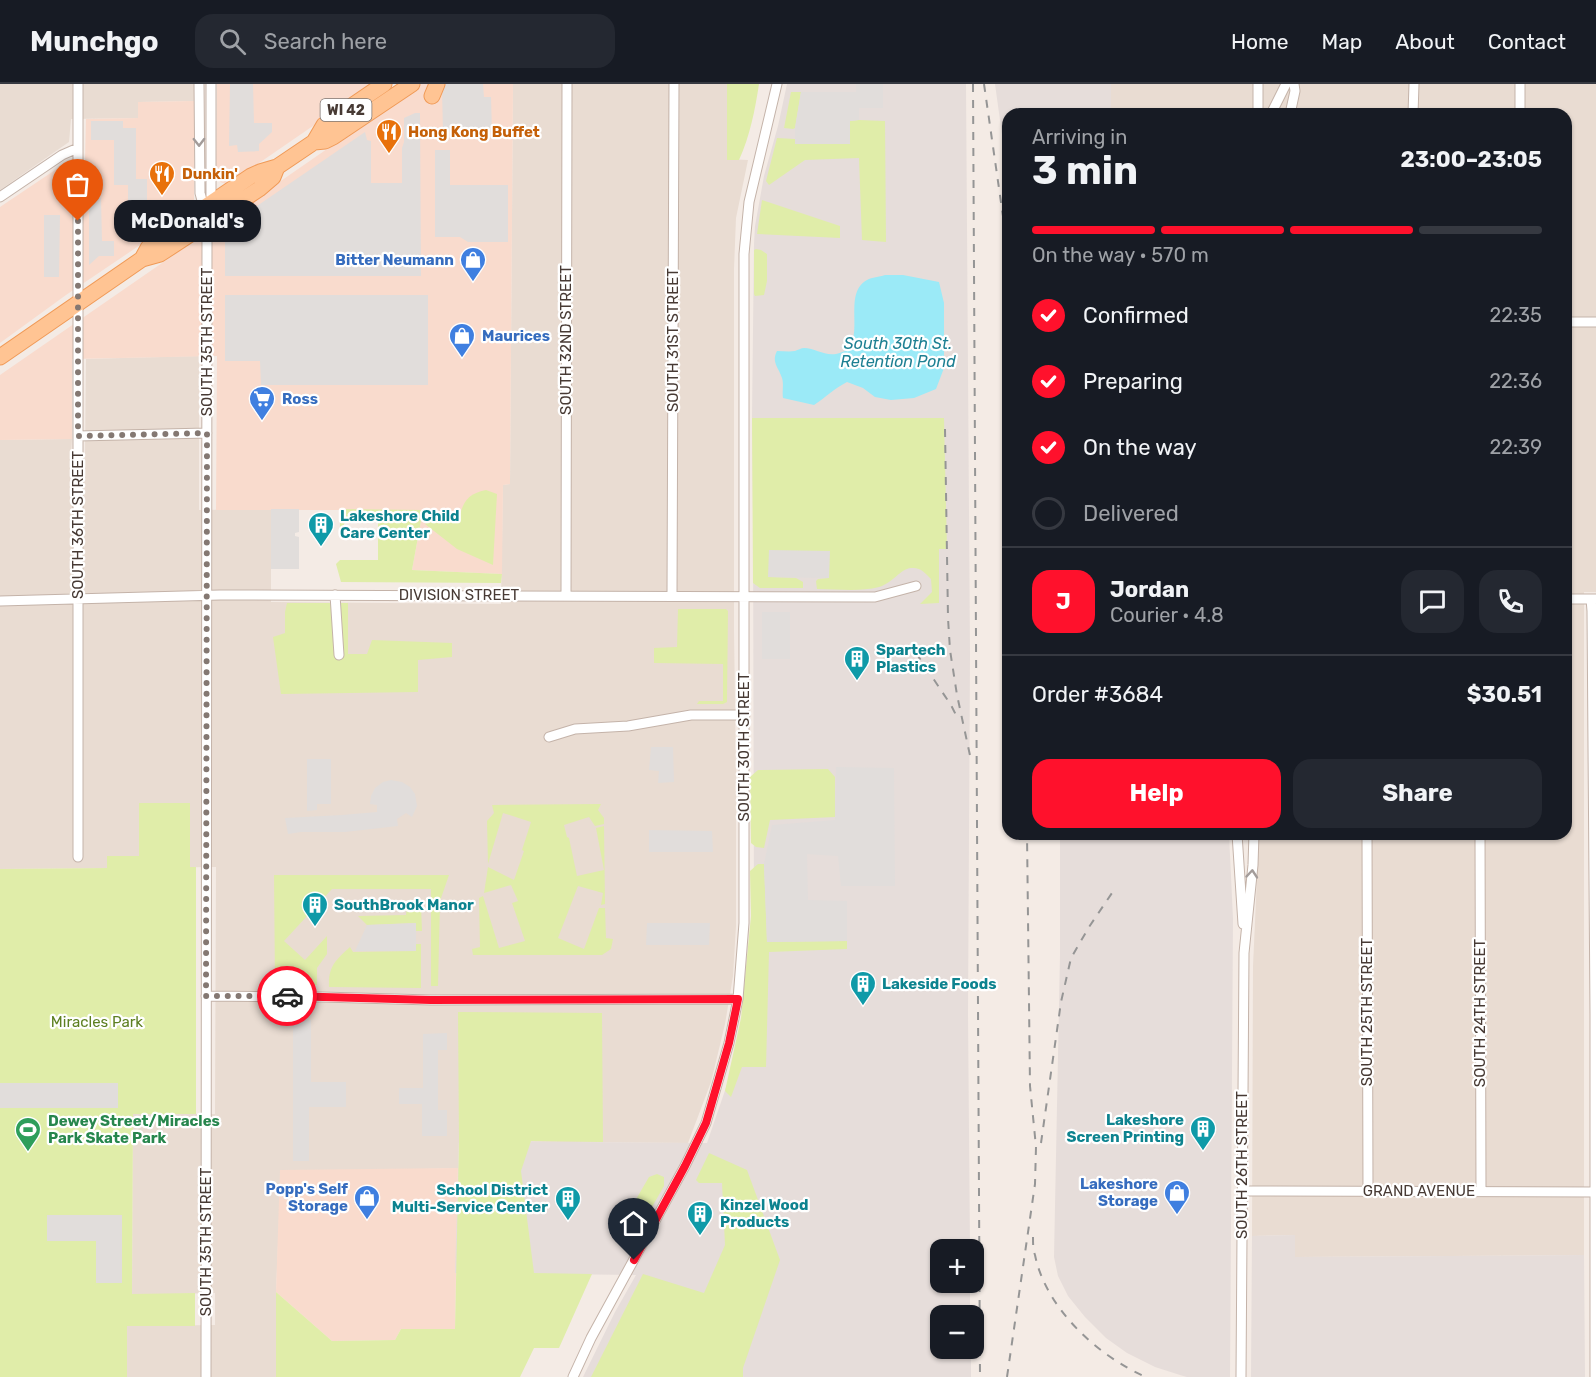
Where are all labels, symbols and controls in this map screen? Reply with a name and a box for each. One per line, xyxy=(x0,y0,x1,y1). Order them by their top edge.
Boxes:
search box xyxy=(195,14,615,68)
text: Munchgo xyxy=(30,25,159,58)
icon: search xyxy=(216,25,249,58)
text: Search here xyxy=(264,28,387,55)
text: Home xyxy=(1231,29,1288,54)
text: Map xyxy=(1321,29,1362,54)
text: About xyxy=(1395,29,1455,54)
text: Contact xyxy=(1488,29,1566,54)
road number: WI 42 xyxy=(320,99,372,121)
restaurant icon: Hong Kong Buffet xyxy=(374,117,404,155)
place label: Hong Kong Buffet xyxy=(408,123,540,141)
text: Arriving in xyxy=(1032,125,1127,149)
one-way arrow xyxy=(193,138,206,147)
text: 23:00–23:05 xyxy=(1401,146,1542,173)
text: 3 min xyxy=(1032,148,1138,194)
pin xyxy=(52,159,103,221)
restaurant icon: Dunkin' xyxy=(147,159,177,197)
place label: Dunkin' xyxy=(182,165,238,183)
icon: bag xyxy=(61,168,94,201)
callout: McDonald's xyxy=(114,200,261,242)
text: McDonald's xyxy=(131,209,244,233)
text: On the way · 570 m xyxy=(1032,243,1209,267)
shop icon: Bitter Neumann xyxy=(458,245,488,283)
place label: Bitter Neumann xyxy=(335,251,454,269)
street label: SOUTH 32ND STREET xyxy=(557,265,575,415)
street label: SOUTH 35TH STREET xyxy=(198,267,216,416)
street label: SOUTH 31ST STREET xyxy=(664,268,682,412)
icon: check xyxy=(1032,299,1065,332)
text: Confirmed xyxy=(1083,302,1189,329)
text: 22:35 xyxy=(1490,303,1542,327)
shop icon: Maurices xyxy=(447,321,477,359)
place label: Maurices xyxy=(482,327,550,345)
water label: South 30th St. Retention Pond xyxy=(840,334,956,371)
icon: check xyxy=(1032,365,1065,398)
text: Preparing xyxy=(1083,368,1183,395)
text: 22:36 xyxy=(1489,369,1542,393)
supermarket icon: Ross xyxy=(247,384,277,422)
place label: Ross xyxy=(282,390,318,408)
icon: check xyxy=(1032,431,1065,464)
text: On the way xyxy=(1083,434,1197,461)
text: 22:39 xyxy=(1490,435,1542,459)
street label: SOUTH 36TH STREET xyxy=(69,451,87,599)
text: Delivered xyxy=(1083,500,1179,527)
place label: Lakeshore Child Care Center xyxy=(340,507,460,542)
building icon: Lakeshore Child Care Center xyxy=(306,510,336,548)
button: chat xyxy=(1401,570,1464,633)
button: phone xyxy=(1479,570,1542,633)
text: Jordan xyxy=(1110,576,1189,603)
street label: DIVISION STREET xyxy=(399,586,520,604)
text: J xyxy=(1056,588,1071,615)
text: Courier · 4.8 xyxy=(1110,603,1224,627)
place label: Spartech Plastics xyxy=(876,641,946,676)
building icon: Spartech Plastics xyxy=(842,644,872,682)
street label: SOUTH 30TH STREET xyxy=(735,672,753,822)
text: Order #3684 xyxy=(1032,681,1163,708)
text: $30.51 xyxy=(1467,681,1542,708)
button: Help xyxy=(1032,759,1281,828)
button: Share xyxy=(1293,759,1542,828)
one-way arrow xyxy=(1245,869,1258,879)
building icon: SouthBrook Manor xyxy=(300,890,330,928)
place label: SouthBrook Manor xyxy=(334,896,474,914)
street label: SOUTH 25TH STREET xyxy=(1358,937,1376,1086)
street label: SOUTH 24TH STREET xyxy=(1471,938,1489,1087)
courier xyxy=(257,966,317,1026)
building icon: Lakeside Foods xyxy=(848,969,878,1007)
place label: Lakeside Foods xyxy=(882,975,997,993)
icon: car xyxy=(271,980,304,1013)
park label: Miracles Park xyxy=(51,1013,143,1031)
street label: SOUTH 26TH STREET xyxy=(1233,1091,1251,1239)
place label: Lakeshore Screen Printing xyxy=(1067,1111,1184,1146)
place label: Dewey Street/Miracles Park Skate Park xyxy=(48,1112,220,1147)
building icon: Lakeshore Screen Printing xyxy=(1188,1114,1218,1152)
sports icon: Dewey Street/Miracles Park Skate Park xyxy=(13,1115,43,1153)
street label: SOUTH 35TH STREET xyxy=(197,1167,215,1316)
place label: Lakeshore Storage xyxy=(1080,1175,1158,1210)
shop icon: Lakeshore Storage xyxy=(1162,1178,1192,1216)
place label: Popp's Self Storage xyxy=(266,1180,348,1215)
place label: School District Multi-Service Center xyxy=(392,1181,548,1216)
street label: GRAND AVENUE xyxy=(1363,1182,1475,1200)
shop icon: Popp's Self Storage xyxy=(352,1183,382,1221)
building icon: School District Multi-Service Center xyxy=(553,1184,583,1222)
place label: Kinzel Wood Products xyxy=(720,1196,808,1231)
pin xyxy=(608,1198,659,1260)
building icon: Kinzel Wood Products xyxy=(685,1199,715,1237)
icon: home xyxy=(617,1207,650,1240)
map controls xyxy=(930,1239,984,1359)
button: + xyxy=(930,1239,984,1293)
button: − xyxy=(930,1305,984,1359)

